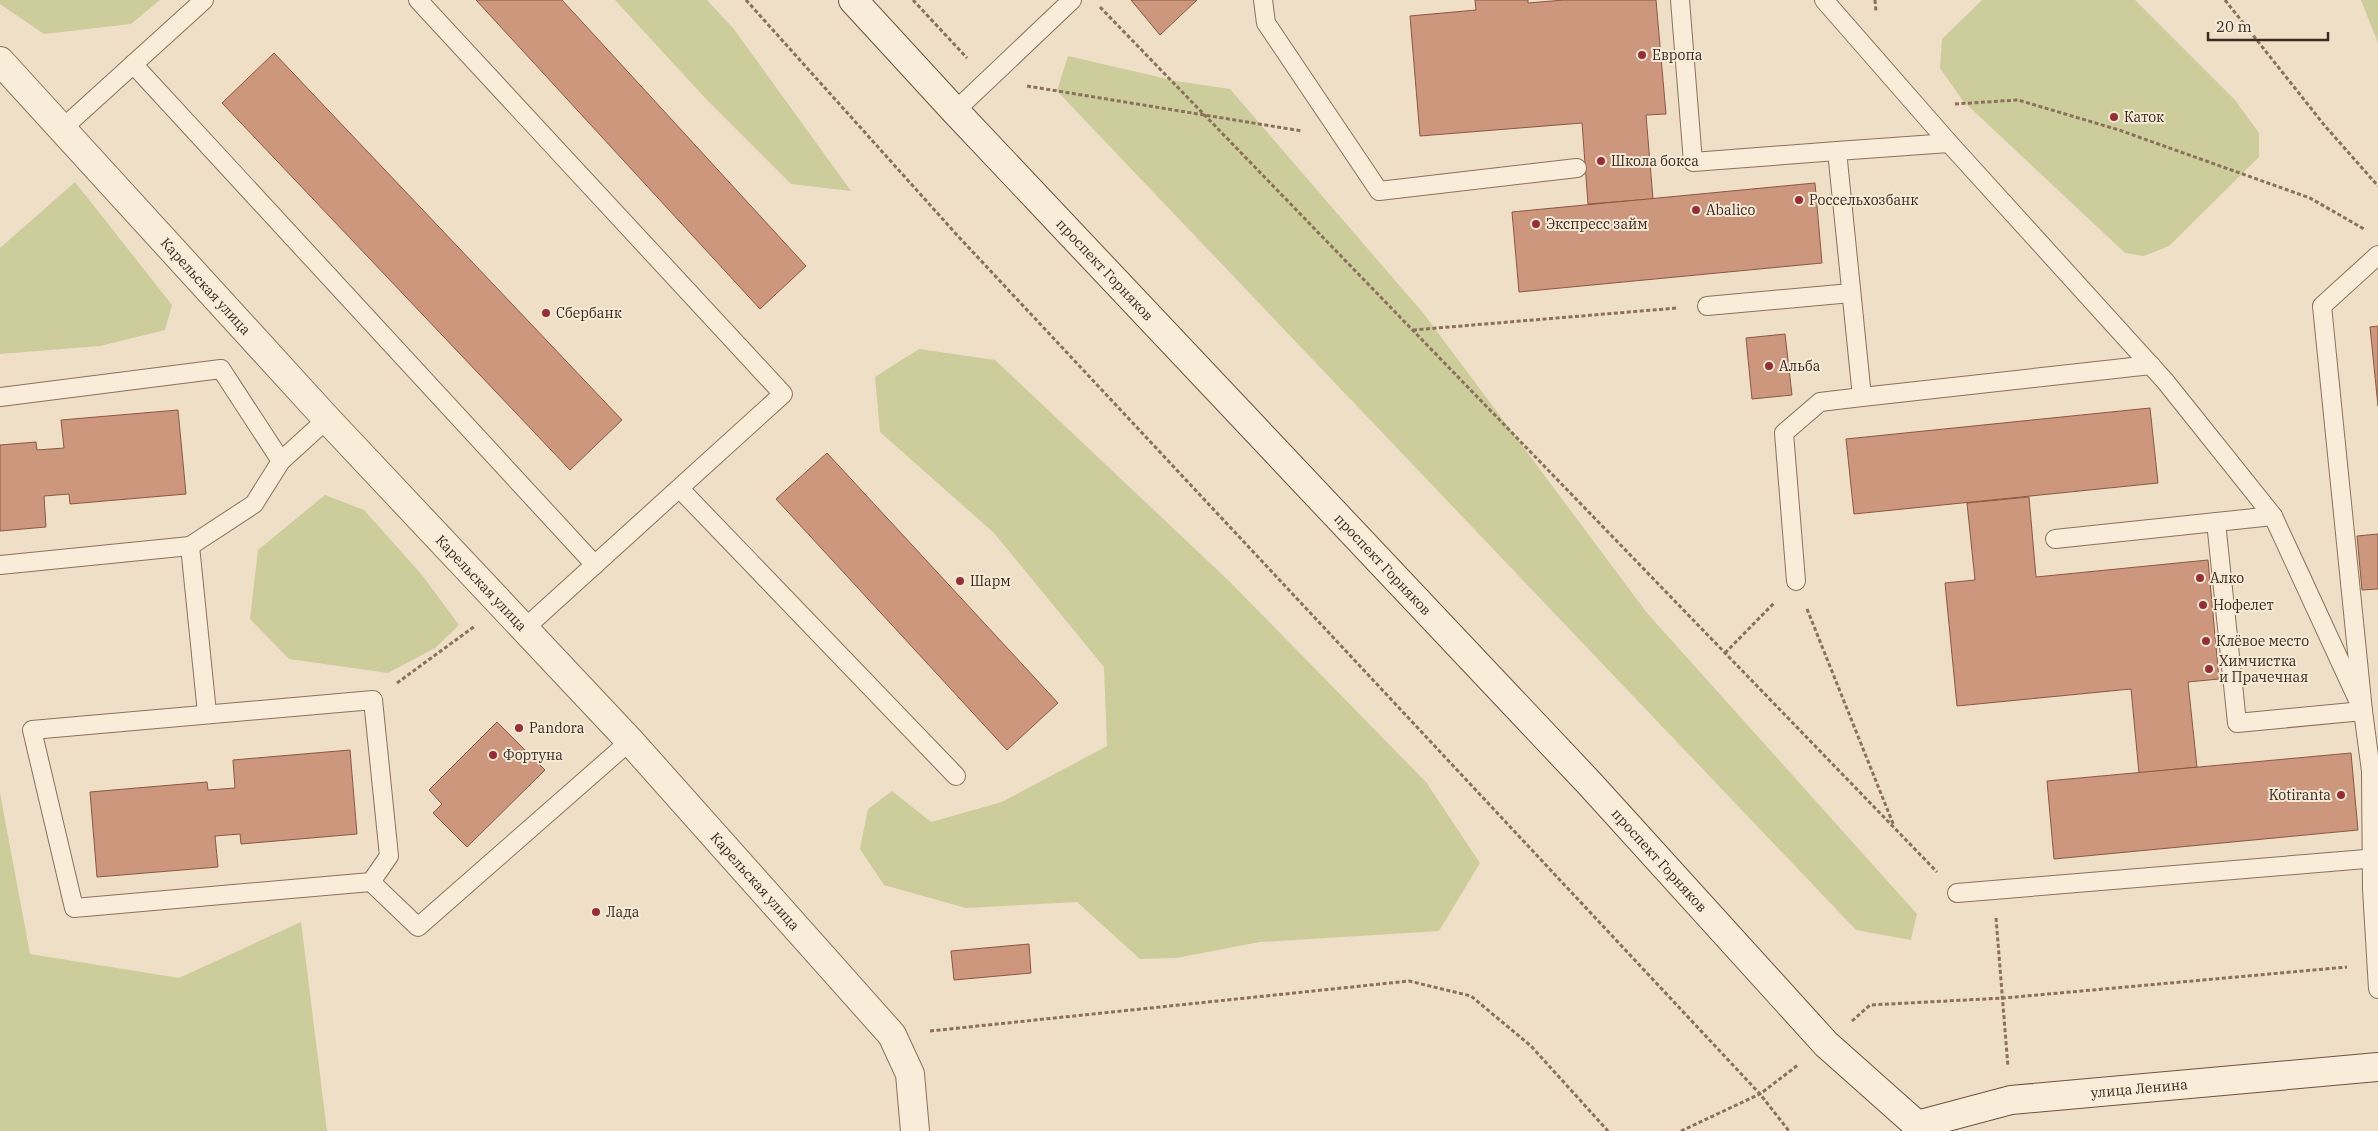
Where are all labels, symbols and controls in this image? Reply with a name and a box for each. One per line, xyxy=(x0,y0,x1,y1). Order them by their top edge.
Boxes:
scale bar xyxy=(2208,10,2328,42)
text: 20 m xyxy=(2216,17,2252,36)
place label: Европа xyxy=(1652,46,1703,64)
marker: Европа xyxy=(1636,49,1648,61)
place label: Каток xyxy=(2124,108,2164,126)
marker: Каток xyxy=(2108,111,2120,123)
place label: Школа бокса xyxy=(1611,152,1699,170)
marker: Школа бокса xyxy=(1595,155,1607,167)
place label: Россельхозбанк xyxy=(1809,191,1918,209)
marker: Россельхозбанк xyxy=(1793,194,1805,206)
place label: Abalico xyxy=(1706,201,1755,219)
marker: Abalico xyxy=(1690,204,1702,216)
street label: проспект Горняков xyxy=(1052,215,1157,325)
place label: Экспресс займ xyxy=(1546,215,1648,233)
marker: Экспресс займ xyxy=(1530,218,1542,230)
street label: Карельская улица xyxy=(157,234,255,339)
place label: Сбербанк xyxy=(556,304,622,322)
marker: Сбербанк xyxy=(540,307,552,319)
place label: Альба xyxy=(1779,357,1821,375)
marker: Альба xyxy=(1763,360,1775,372)
street label: проспект Горняков xyxy=(1330,510,1435,619)
street label: Карельская улица xyxy=(432,531,531,635)
place label: Алко xyxy=(2210,569,2244,587)
place label: Шарм xyxy=(970,572,1011,590)
marker: Алко xyxy=(2194,572,2206,584)
marker: Шарм xyxy=(954,575,966,587)
place label: Нофелет xyxy=(2213,596,2274,614)
marker: Нофелет xyxy=(2197,599,2209,611)
place label: Клёвое место xyxy=(2216,632,2309,650)
marker: Клёвое место xyxy=(2200,635,2212,647)
place label: Химчистка и Прачечная xyxy=(2219,652,2308,686)
marker: Химчистка и Прачечная xyxy=(2203,663,2215,675)
place label: Pandora xyxy=(529,719,585,737)
marker: Pandora xyxy=(513,722,525,734)
place label: Фортуна xyxy=(503,746,563,764)
marker: Фортуна xyxy=(487,749,499,761)
place label: Kotiranta xyxy=(2269,786,2331,804)
marker: Kotiranta xyxy=(2335,789,2347,801)
street label: проспект Горняков xyxy=(1608,805,1711,916)
street label: Карельская улица xyxy=(707,829,804,934)
place label: Лада xyxy=(606,903,640,921)
marker: Лада xyxy=(590,906,602,918)
street label: улица Ленина xyxy=(2090,1075,2189,1102)

